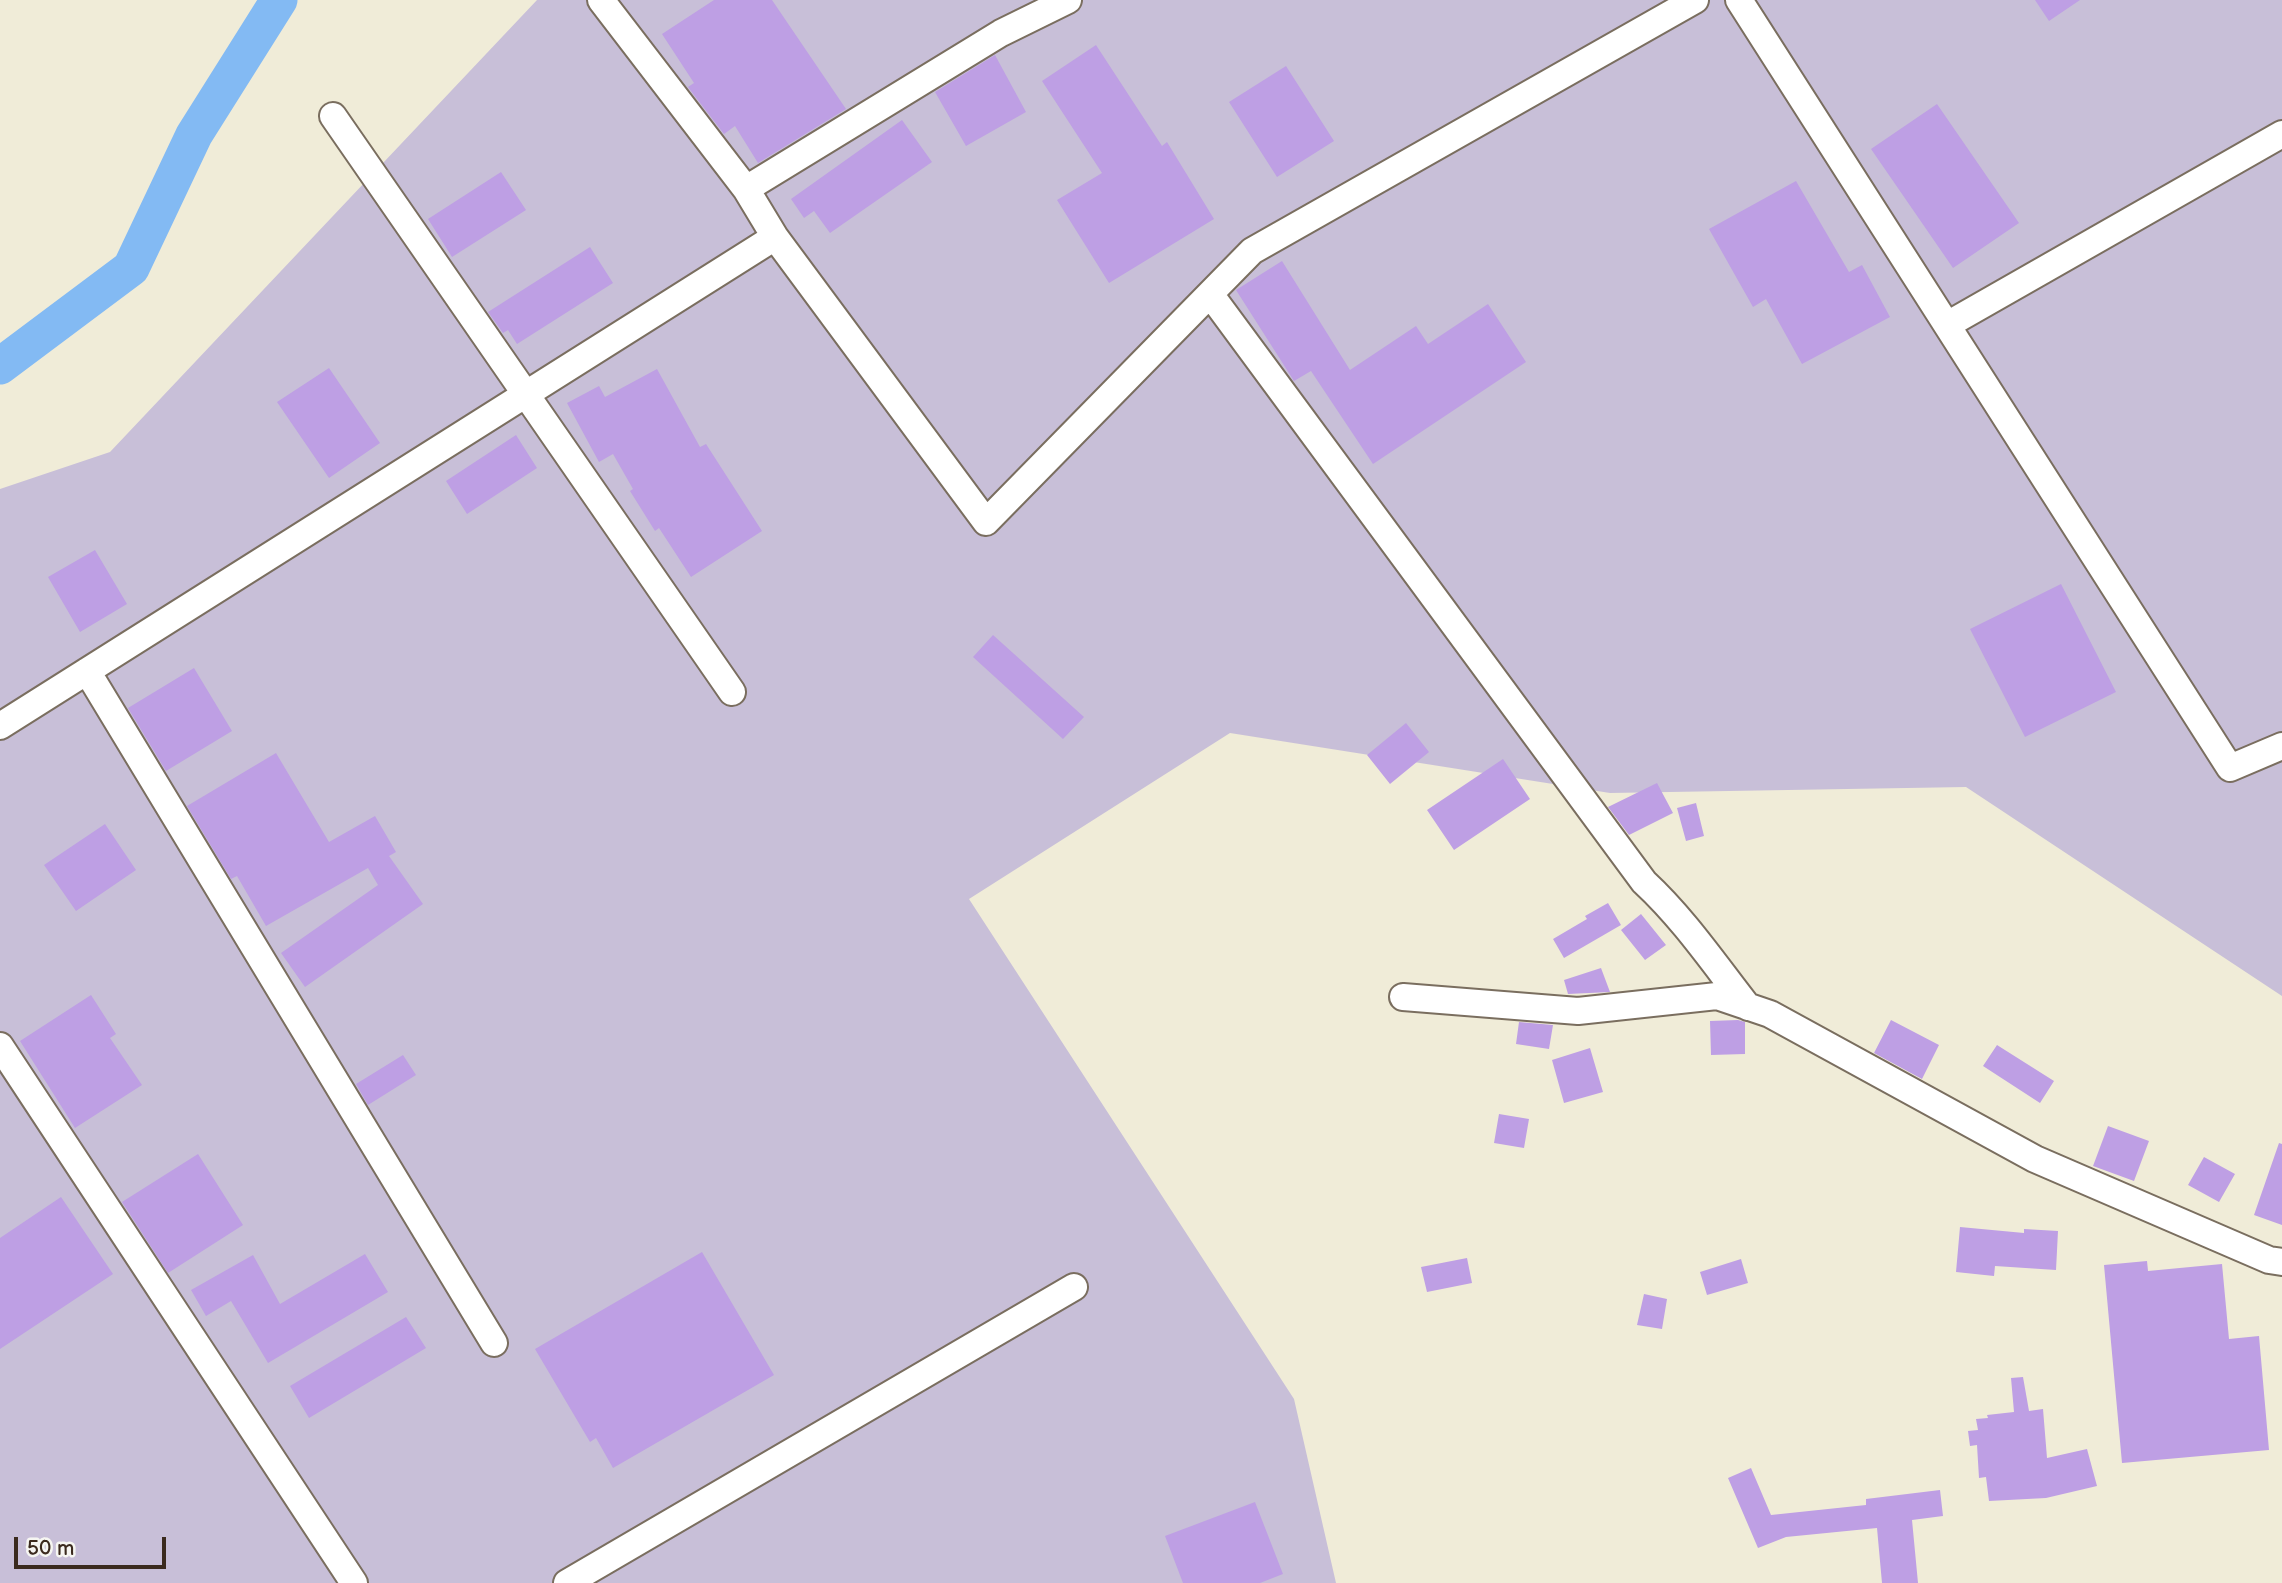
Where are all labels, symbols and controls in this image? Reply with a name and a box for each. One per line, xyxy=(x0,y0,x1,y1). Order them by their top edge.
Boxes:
scale bar xyxy=(18,1524,170,1568)
text: 50 m xyxy=(27,1536,74,1561)

